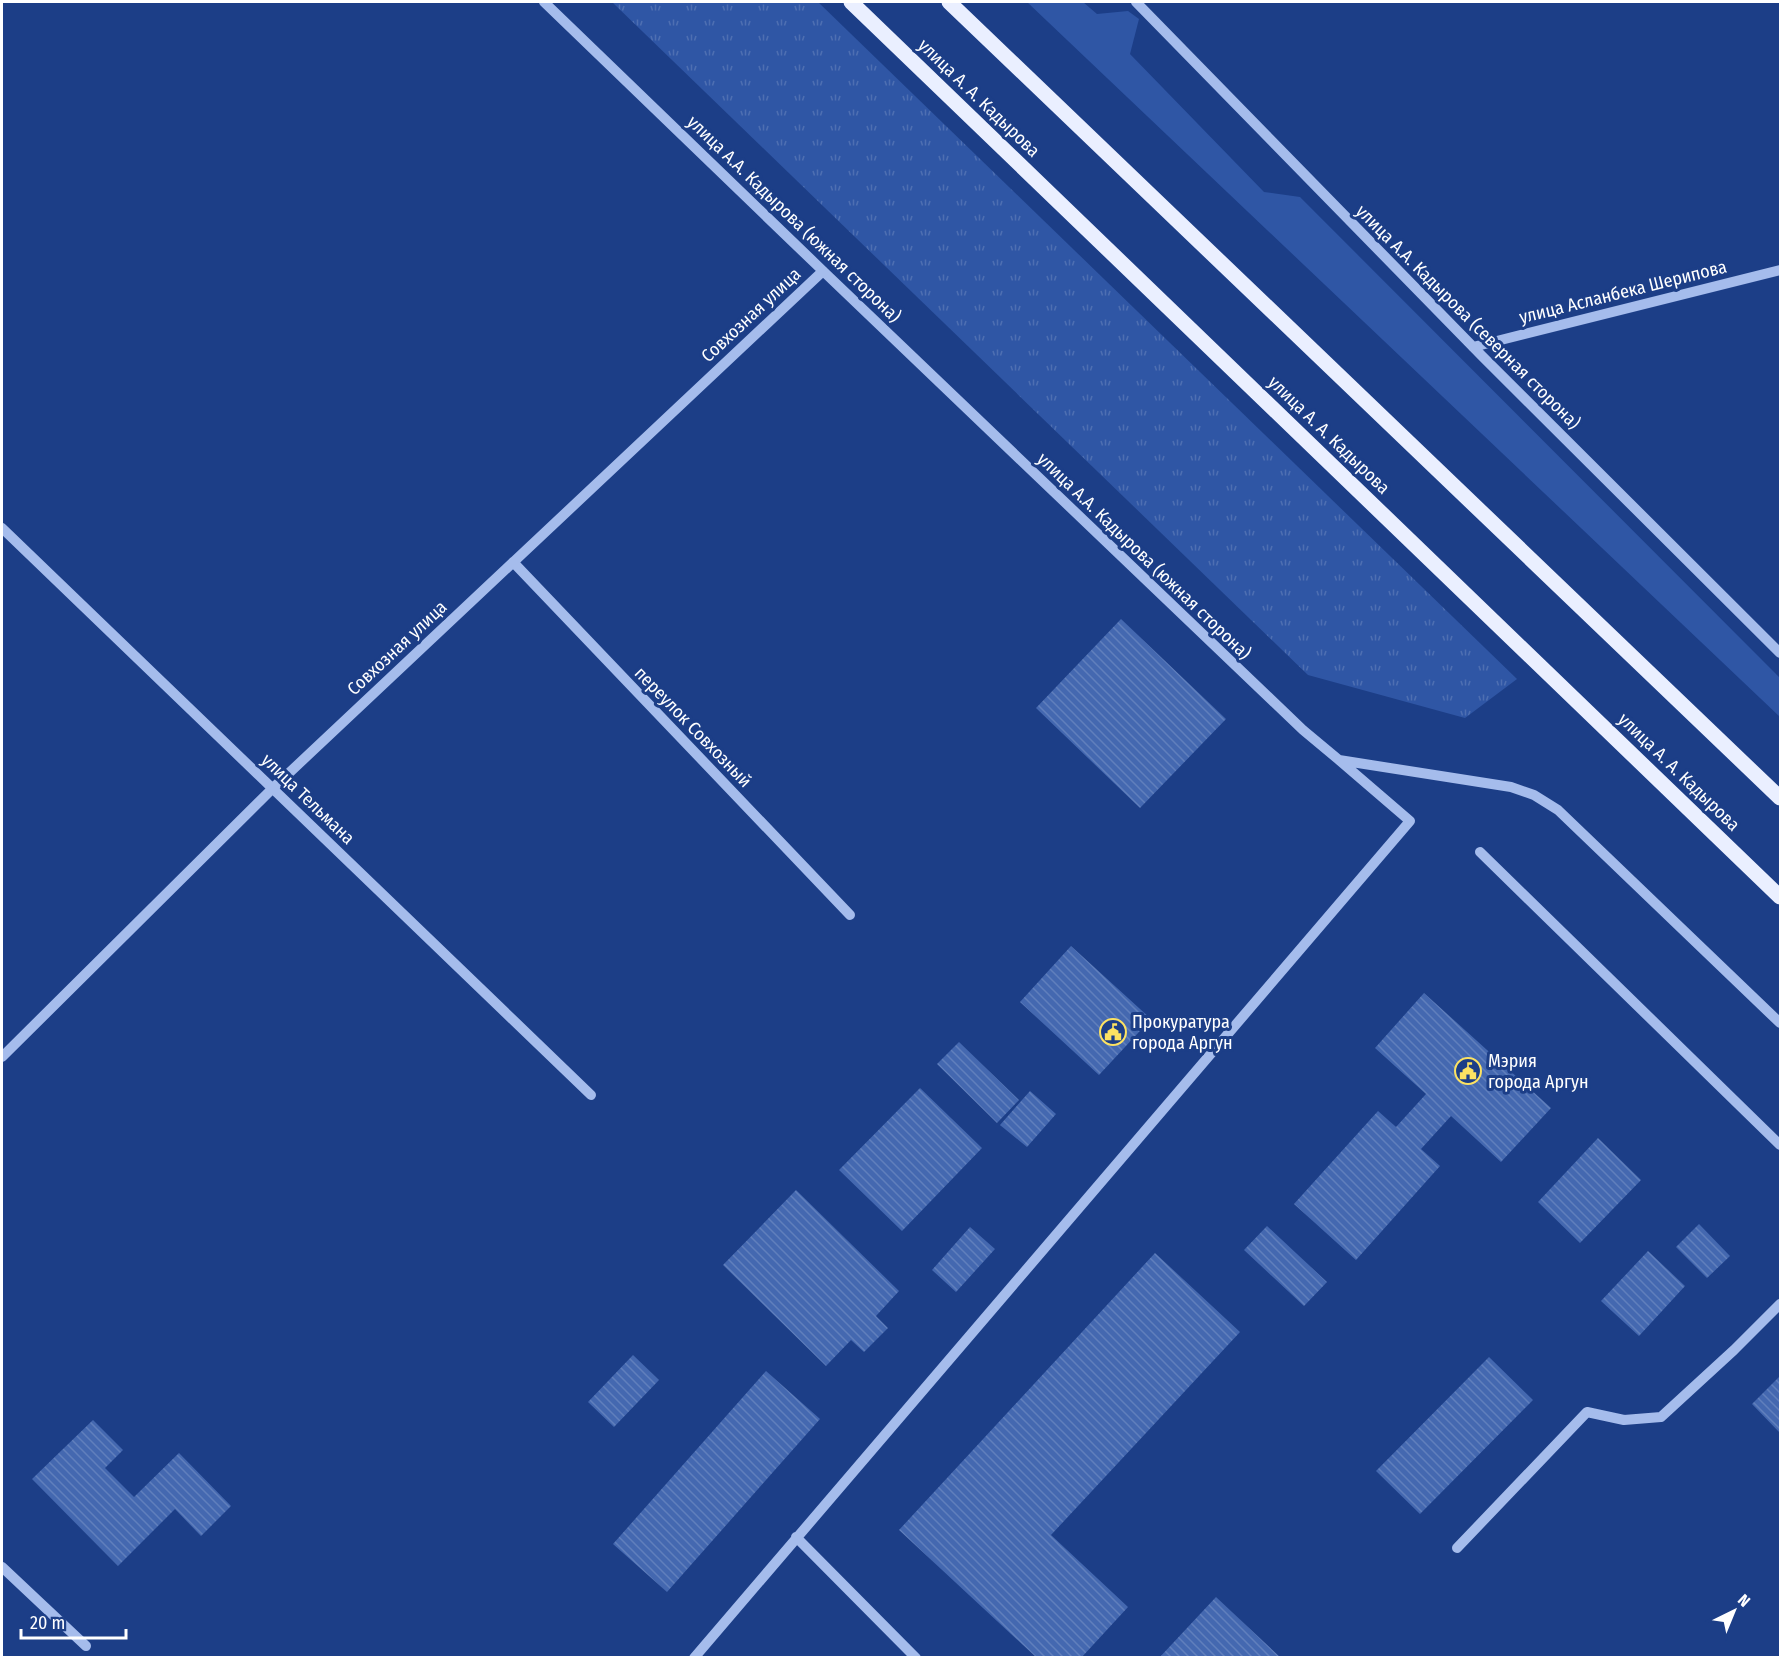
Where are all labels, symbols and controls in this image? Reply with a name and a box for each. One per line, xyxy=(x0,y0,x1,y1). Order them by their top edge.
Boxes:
street label: улица А. А. Кадырова xyxy=(914,34,1045,162)
street label: улица А.А. Кадырова (южная сторона) xyxy=(683,111,905,327)
street label: улица А.А. Кадырова (северная сторона) xyxy=(1351,200,1585,434)
street label: улица Асланбека Шерипова xyxy=(1517,255,1729,328)
street label: Совхозная улица xyxy=(697,263,806,367)
street label: улица А. А. Кадырова xyxy=(1264,371,1395,499)
street label: улица А.А. Кадырова (южная сторона) xyxy=(1033,448,1255,664)
street label: Совхозная улица xyxy=(343,596,452,700)
street label: переулок Совхозный xyxy=(630,662,756,792)
street label: улица А. А. Кадырова xyxy=(1614,708,1745,836)
street label: улица Тельмана xyxy=(257,749,359,849)
place label: Прокуратура города Аргун xyxy=(1132,1011,1233,1054)
public building icon: Прокуратура города Аргун xyxy=(1098,1017,1128,1047)
place label: Мэрия города Аргун xyxy=(1488,1050,1589,1093)
public building icon: Мэрия города Аргун xyxy=(1453,1056,1483,1086)
north arrow xyxy=(1704,1581,1764,1641)
text: N xyxy=(1734,1590,1754,1611)
scale bar xyxy=(21,1602,126,1640)
text: 20 m xyxy=(30,1612,65,1634)

